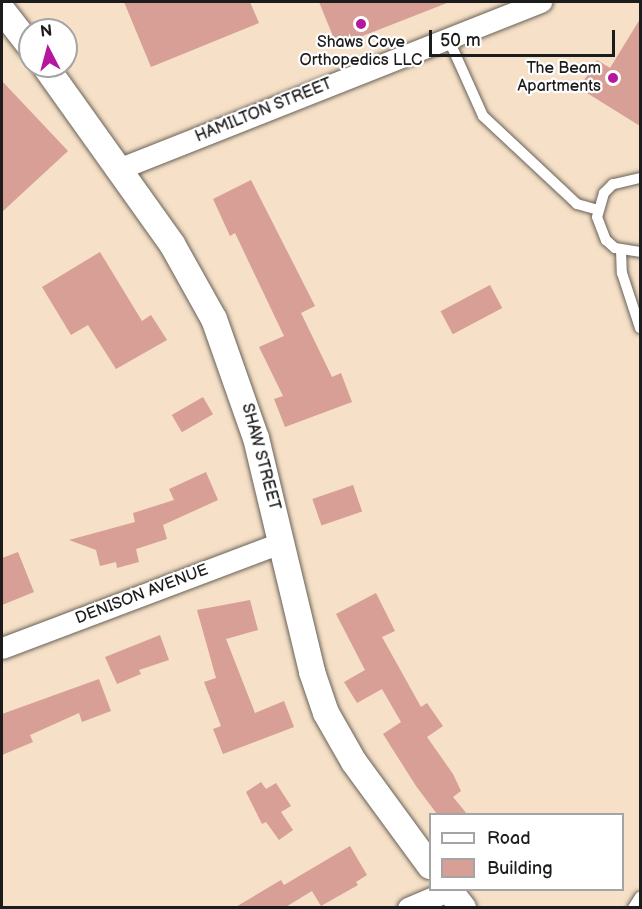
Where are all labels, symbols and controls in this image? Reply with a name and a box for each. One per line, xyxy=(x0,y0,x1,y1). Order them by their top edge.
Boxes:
marker: Shaws Cove Orthopedics LLC xyxy=(354,17,368,31)
north arrow xyxy=(18,18,78,78)
scale bar xyxy=(432,18,618,56)
text: N xyxy=(39,22,53,42)
text: 50 m xyxy=(440,30,481,51)
place label: Shaws Cove Orthopedics LLC xyxy=(300,33,422,71)
place label: The Beam Apartments xyxy=(518,59,601,97)
marker: The Beam Apartments xyxy=(606,71,620,85)
street label: HAMILTON STREET xyxy=(193,75,335,147)
street label: SHAW STREET xyxy=(236,401,284,513)
street label: DENISON AVENUE xyxy=(73,561,211,629)
legend xyxy=(429,813,624,891)
text: Road xyxy=(487,828,531,849)
text: Building xyxy=(487,858,553,879)

